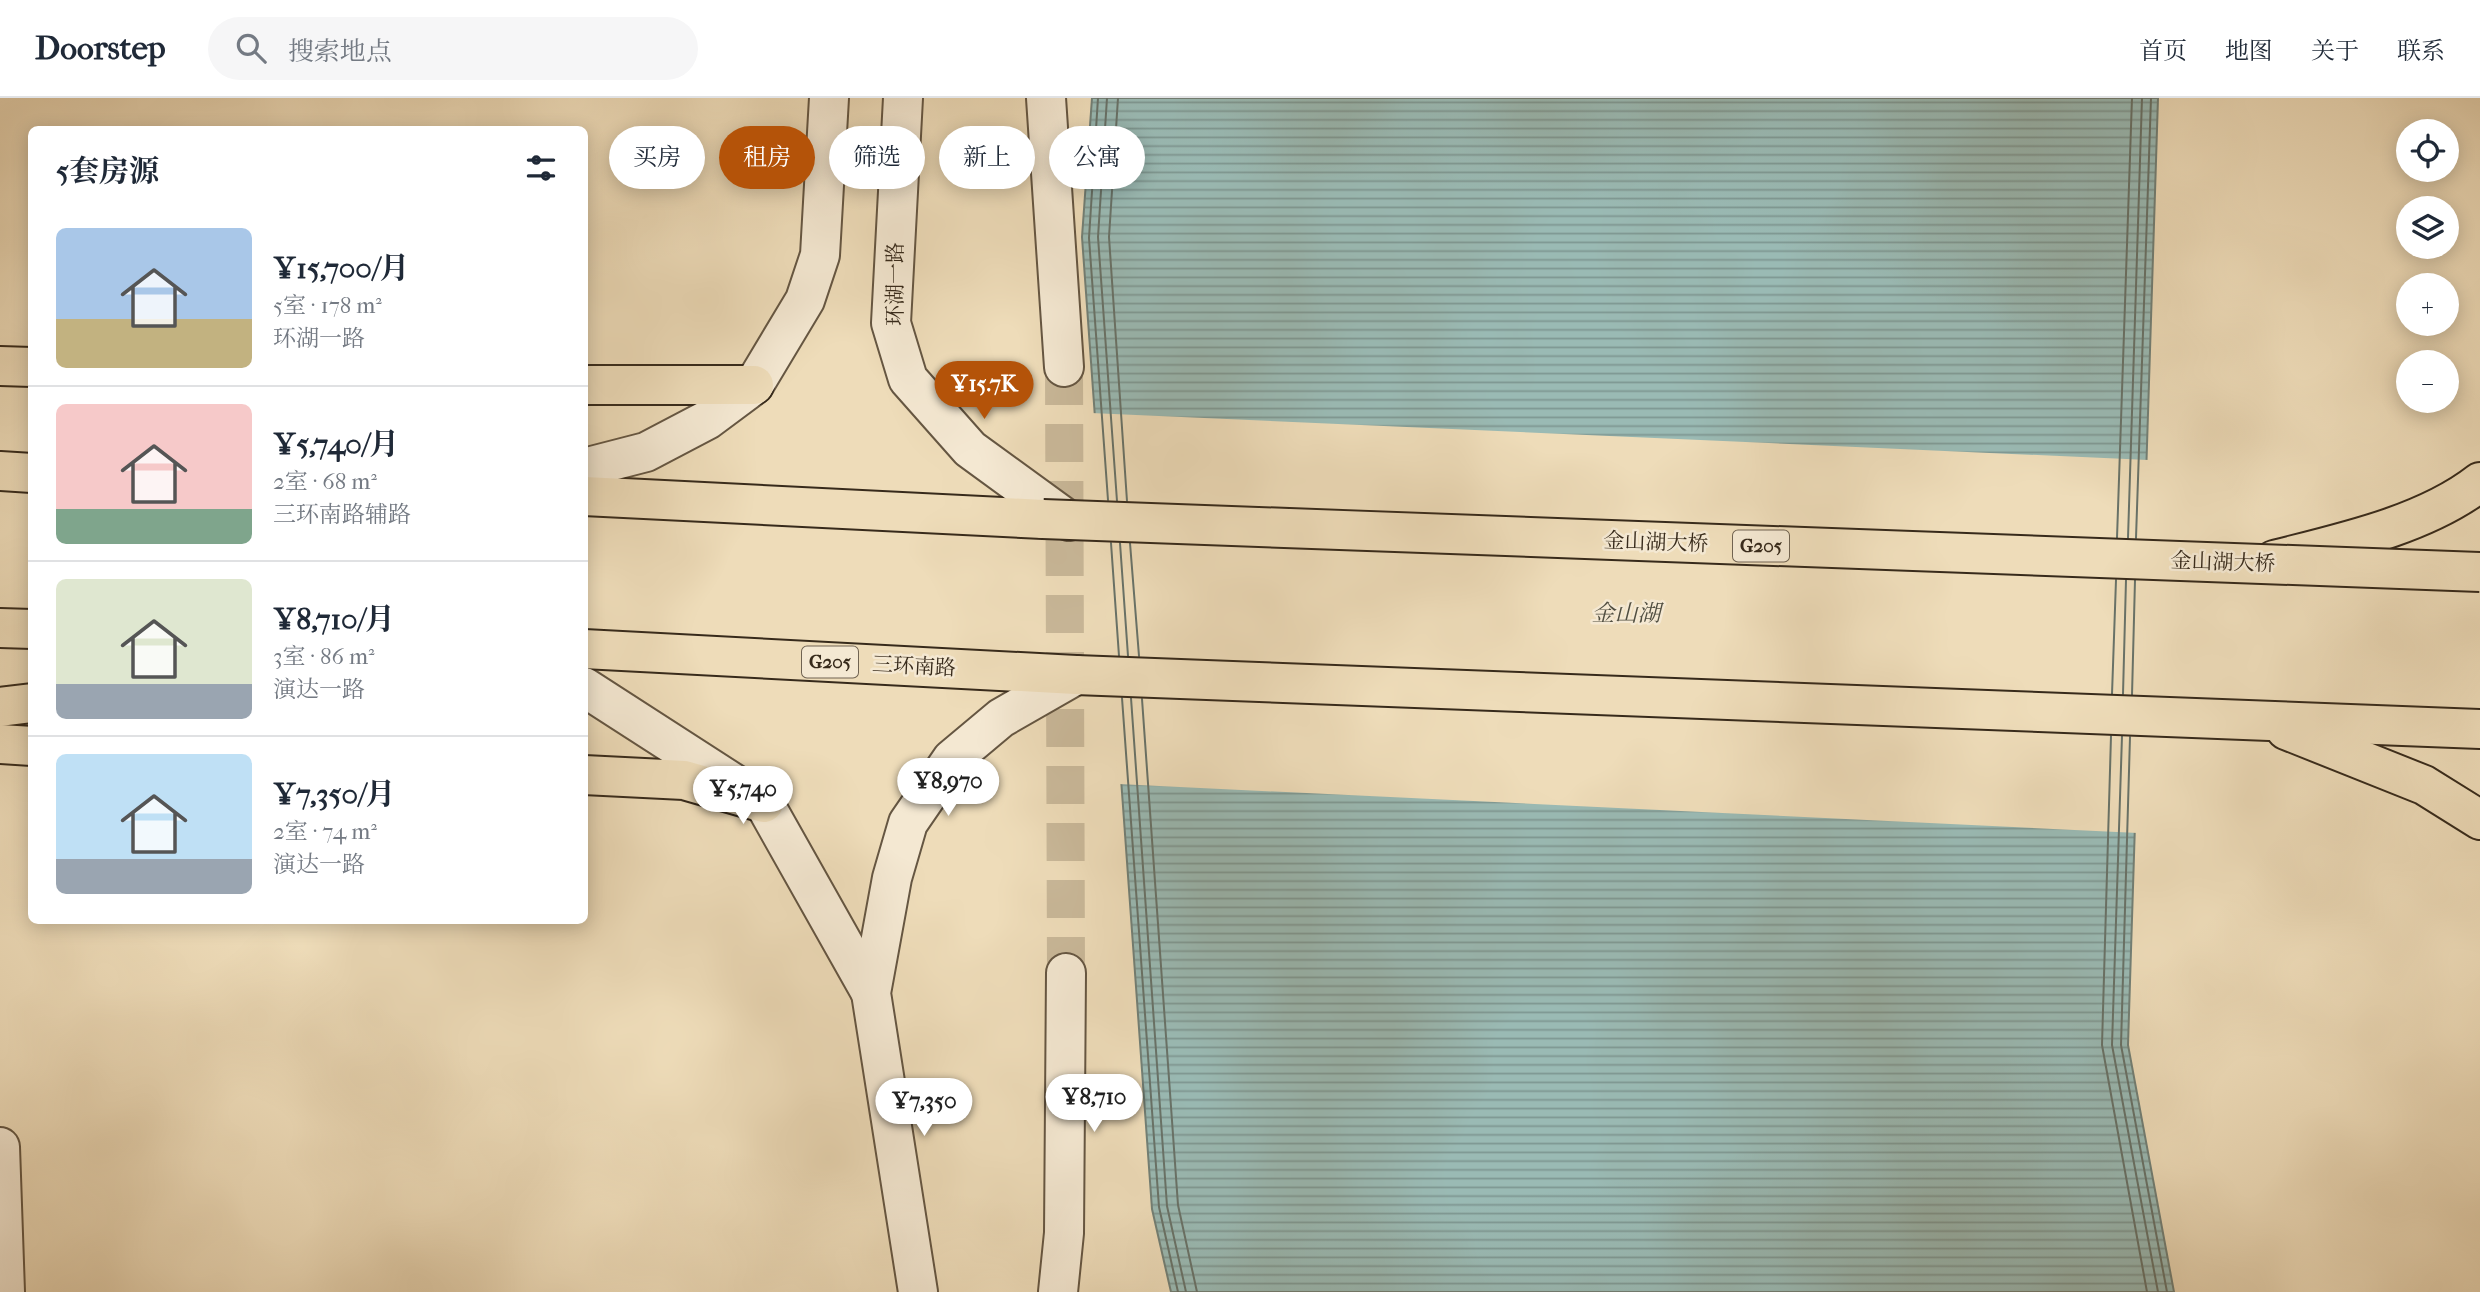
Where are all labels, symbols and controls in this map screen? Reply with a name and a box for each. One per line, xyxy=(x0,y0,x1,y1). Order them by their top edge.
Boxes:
search box xyxy=(208,17,698,80)
text: Doorstep xyxy=(35,29,166,68)
icon: search xyxy=(232,29,270,67)
text: 搜索地点 xyxy=(288,36,392,67)
text: 首页 xyxy=(2139,37,2187,65)
text: 地图 xyxy=(2225,37,2273,65)
text: 关于 xyxy=(2311,37,2359,65)
text: 联系 xyxy=(2397,37,2445,65)
map controls xyxy=(2396,119,2459,413)
button: locate xyxy=(2396,119,2459,182)
chip: 买房 xyxy=(609,126,705,189)
chip: 租房 xyxy=(719,126,815,189)
chip: 筛选 xyxy=(829,126,925,189)
chip: 新上 xyxy=(939,126,1035,189)
chip: 公寓 xyxy=(1049,126,1145,189)
icon: filters xyxy=(522,149,560,187)
text: 5套房源 xyxy=(56,154,159,189)
button: layers xyxy=(2396,196,2459,259)
street label: 环湖一路 xyxy=(883,242,907,326)
text: ¥15,700/月 xyxy=(273,251,409,286)
icon: home xyxy=(112,256,196,340)
button: + xyxy=(2396,273,2459,336)
text: 5室 · 178 m² xyxy=(273,292,382,319)
text: 环湖一路 xyxy=(273,325,365,352)
button: − xyxy=(2396,350,2459,413)
pin: ¥15.7K xyxy=(927,362,1041,421)
text: ¥15.7K xyxy=(951,370,1017,397)
text: ¥5,740/月 xyxy=(273,427,399,462)
icon: home xyxy=(112,432,196,516)
text: 2室 · 68 m² xyxy=(273,468,377,495)
text: 三环南路辅路 xyxy=(273,501,411,528)
street label: 金山湖大桥 xyxy=(1603,528,1709,556)
road number: G205 xyxy=(1733,530,1789,561)
street label: 金山湖大桥 xyxy=(2170,548,2276,576)
water label: 金山湖 xyxy=(1592,600,1665,627)
text: ¥8,710/月 xyxy=(273,602,395,637)
icon: home xyxy=(112,607,196,691)
text: 3室 · 86 m² xyxy=(273,643,375,670)
road number: G205 xyxy=(802,646,858,678)
street label: 三环南路 xyxy=(871,652,957,680)
text: 演达一路 xyxy=(273,676,365,703)
pin: ¥8,970 xyxy=(891,758,1005,818)
pin: ¥5,740 xyxy=(686,766,800,826)
text: ¥8,970 xyxy=(913,767,983,794)
text: ¥5,740 xyxy=(709,775,777,802)
text: ¥7,350/月 xyxy=(273,777,395,812)
icon: home xyxy=(112,782,196,866)
text: 2室 · 74 m² xyxy=(273,818,377,845)
text: 演达一路 xyxy=(273,851,365,878)
pin: ¥8,710 xyxy=(1037,1074,1151,1134)
pin: ¥7,350 xyxy=(867,1079,981,1138)
text: ¥8,710 xyxy=(1062,1083,1126,1110)
text: ¥7,350 xyxy=(891,1087,957,1114)

